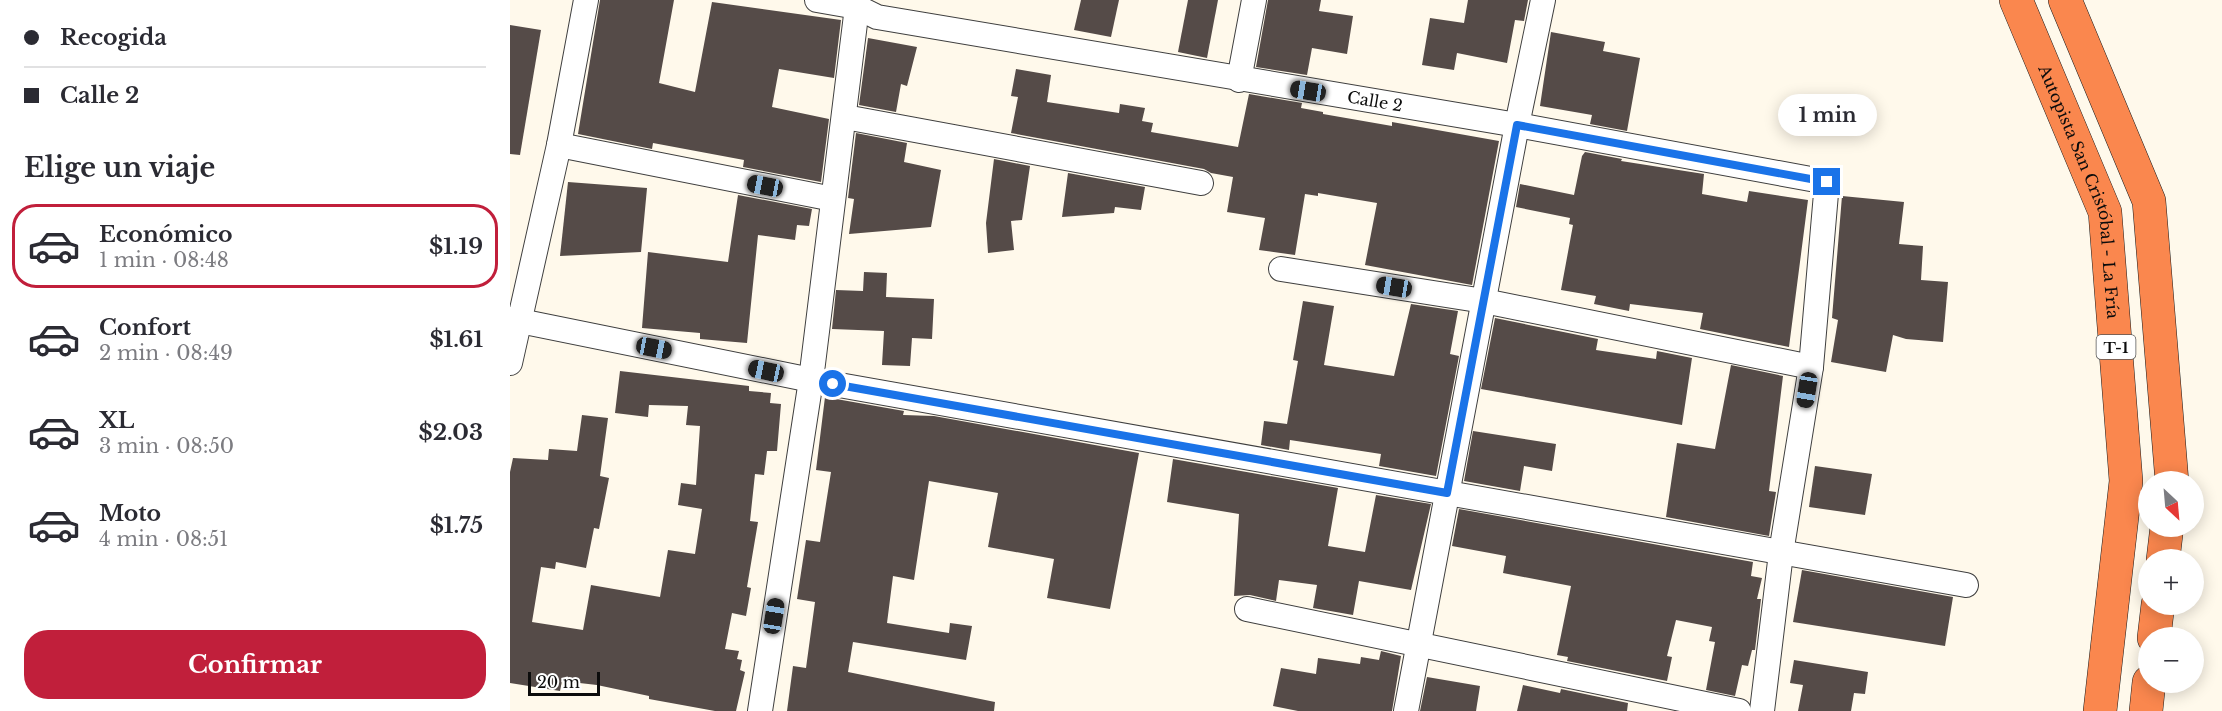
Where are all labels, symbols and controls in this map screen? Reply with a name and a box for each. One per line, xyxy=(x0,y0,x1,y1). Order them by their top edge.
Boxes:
text: Recogida xyxy=(60,24,167,51)
street label: Autopista San Cristóbal - La Fría xyxy=(2034,61,2123,319)
car xyxy=(1289,79,1327,103)
text: Calle 2 xyxy=(60,82,139,109)
street label: Calle 2 xyxy=(1346,87,1404,116)
callout: 1 min xyxy=(1778,95,1876,137)
text: 1 min xyxy=(1799,103,1856,127)
text: Elige un viaje xyxy=(24,151,215,184)
route end xyxy=(1813,168,1840,195)
car xyxy=(746,174,784,198)
icon: car xyxy=(27,219,81,273)
text: Económico xyxy=(99,221,232,248)
text: $1.19 xyxy=(429,233,483,260)
text: 1 min · 08:48 xyxy=(99,248,229,272)
car xyxy=(1375,275,1413,299)
icon: car xyxy=(27,312,81,366)
text: Confort xyxy=(99,314,191,341)
text: $1.61 xyxy=(429,326,483,353)
road number: T-1 xyxy=(2096,335,2136,359)
car xyxy=(635,336,673,360)
text: 2 min · 08:49 xyxy=(99,341,233,365)
car xyxy=(747,358,785,384)
route start xyxy=(819,370,846,397)
car xyxy=(1795,371,1819,409)
icon: car xyxy=(27,405,81,459)
text: XL xyxy=(99,407,134,434)
text: $2.03 xyxy=(419,419,483,446)
text: 3 min · 08:50 xyxy=(99,434,234,458)
north arrow xyxy=(2138,471,2204,537)
map controls xyxy=(2138,471,2204,693)
icon: car xyxy=(27,498,81,552)
text: Moto xyxy=(99,500,161,527)
text: $1.75 xyxy=(430,512,483,539)
text: 4 min · 08:51 xyxy=(99,527,228,551)
button: + xyxy=(2138,549,2204,615)
car xyxy=(762,597,786,635)
button: − xyxy=(2138,627,2204,693)
button: Confirmar xyxy=(24,630,486,699)
scale bar xyxy=(528,669,600,696)
text: 20 m xyxy=(537,672,580,692)

